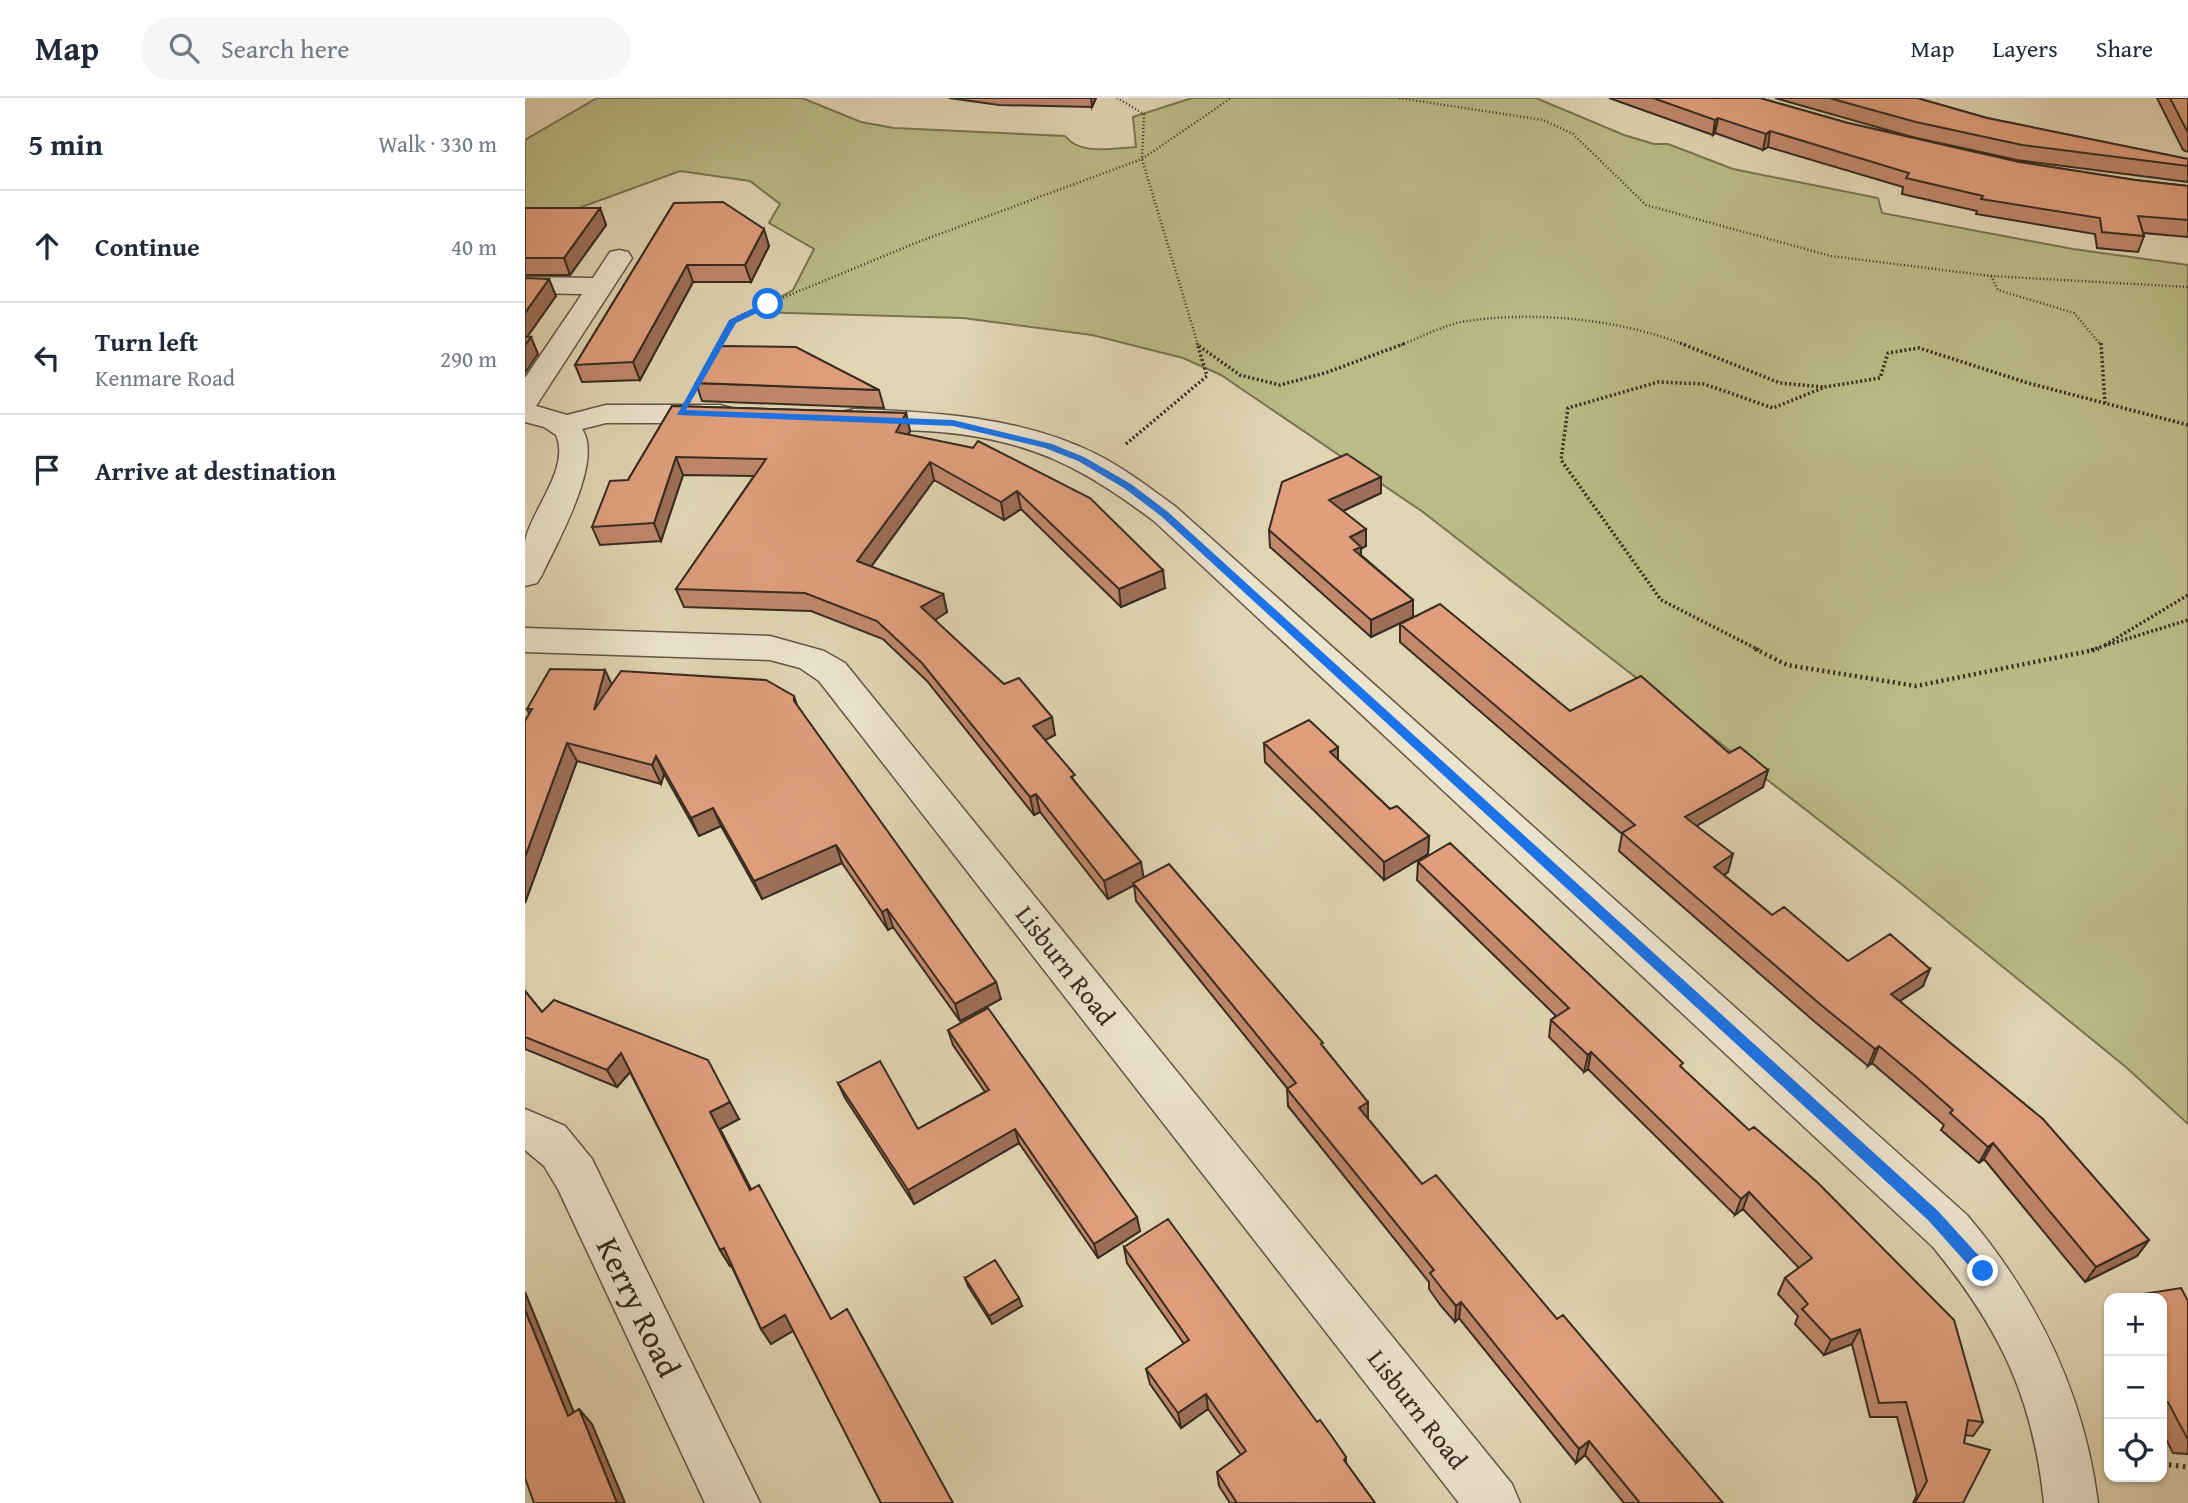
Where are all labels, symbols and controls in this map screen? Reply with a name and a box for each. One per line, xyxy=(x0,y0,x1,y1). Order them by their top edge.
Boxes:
search box xyxy=(141,17,631,80)
text: Map xyxy=(35,24,99,72)
icon: search xyxy=(165,29,203,67)
text: Search here xyxy=(221,29,349,68)
text: Map xyxy=(1911,31,1954,66)
text: Layers xyxy=(1992,31,2058,66)
text: Share xyxy=(2096,31,2153,66)
text: 5 min xyxy=(28,122,103,166)
text: Walk · 330 m xyxy=(378,127,497,160)
icon: ahead xyxy=(28,227,66,265)
text: Continue xyxy=(95,227,200,266)
text: 40 m xyxy=(451,230,497,263)
route start xyxy=(752,288,783,319)
text: Turn left xyxy=(95,322,198,361)
icon: left xyxy=(28,339,66,377)
text: 290 m xyxy=(440,342,497,375)
text: Kenmare Road xyxy=(95,361,235,394)
icon: arrive xyxy=(28,451,66,489)
text: Arrive at destination xyxy=(95,451,336,490)
street label: Lisburn Road xyxy=(1007,897,1126,1034)
street label: Kerry Road xyxy=(585,1229,693,1385)
route end xyxy=(1967,1255,1998,1286)
map controls xyxy=(2104,1293,2167,1482)
button: + xyxy=(2104,1293,2167,1356)
street label: Lisburn Road xyxy=(1359,1341,1478,1478)
button: − xyxy=(2104,1356,2167,1419)
button: locate xyxy=(2104,1419,2167,1482)

